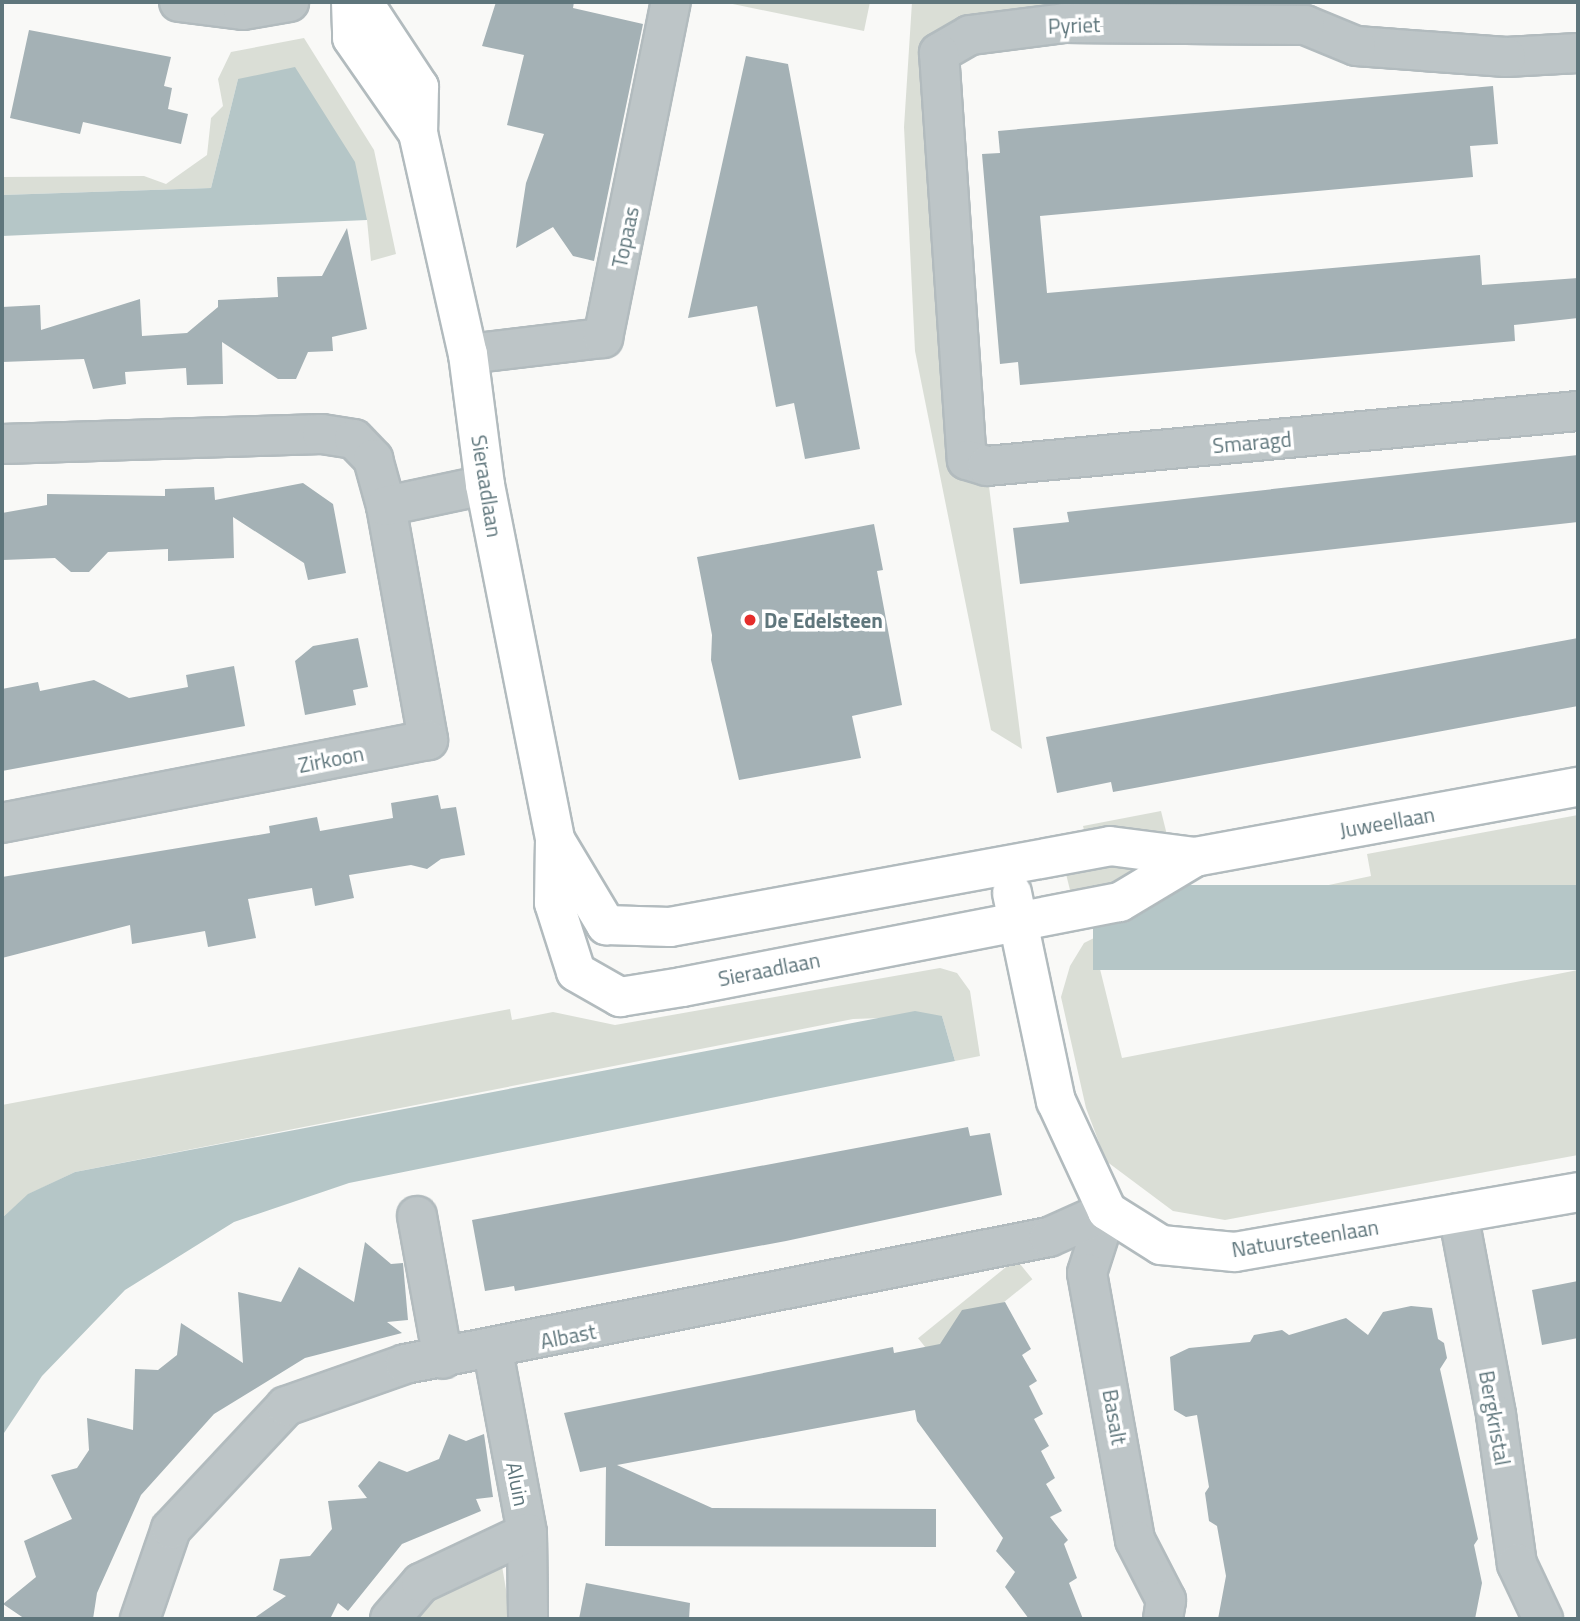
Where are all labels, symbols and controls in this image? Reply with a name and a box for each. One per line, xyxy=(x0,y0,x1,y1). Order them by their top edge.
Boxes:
street label: Pyriet xyxy=(1047,11,1101,39)
street label: Topaas xyxy=(606,204,644,270)
street label: Smaragd xyxy=(1211,426,1293,458)
street label: Sieraadlaan xyxy=(466,433,508,539)
place label: De Edelsteen xyxy=(764,607,883,633)
marker: De Edelsteen xyxy=(742,612,758,628)
street label: Zirkoon xyxy=(296,740,366,778)
street label: Juweellaan xyxy=(1337,801,1437,843)
street label: Sieraadlaan xyxy=(716,947,822,991)
street label: Natuursteenlaan xyxy=(1230,1214,1380,1262)
street label: Albast xyxy=(538,1318,598,1354)
street label: Bergkristal xyxy=(1474,1369,1516,1467)
street label: Basalt xyxy=(1098,1387,1132,1447)
street label: Aluin xyxy=(501,1460,535,1508)

